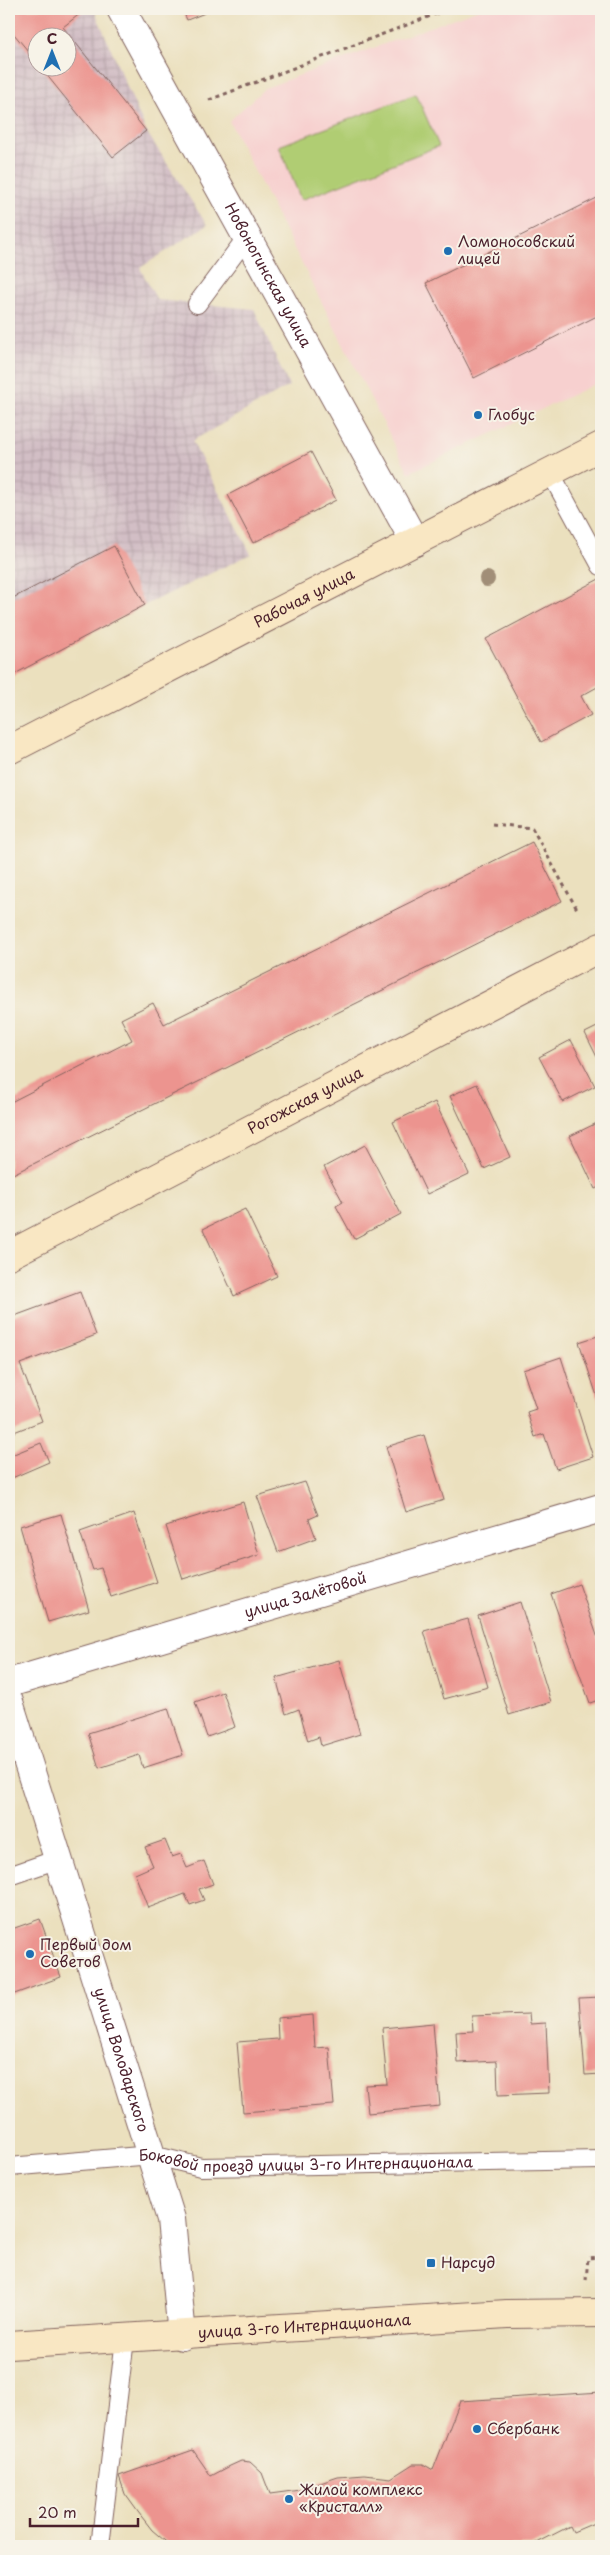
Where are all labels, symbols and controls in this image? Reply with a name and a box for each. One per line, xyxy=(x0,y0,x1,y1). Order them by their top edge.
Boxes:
north arrow xyxy=(28,28,78,78)
text: С xyxy=(47,28,57,49)
street label: Новоногинская улица xyxy=(220,198,319,352)
place label: Ломоносовский лицей xyxy=(457,229,575,269)
marker: Ломоносовский лицей xyxy=(442,245,454,257)
place label: Глобус xyxy=(488,402,535,425)
marker: Глобус xyxy=(472,409,484,421)
street label: Рабочая улица xyxy=(249,561,359,632)
street label: Рогожская улица xyxy=(243,1060,367,1139)
street label: улица Залётовой xyxy=(241,1565,369,1623)
place label: Первый дом Советов xyxy=(40,1932,132,1972)
marker: Первый дом Советов xyxy=(24,1948,36,1960)
street label: улица Володарского xyxy=(89,1984,156,2135)
street label: Боковой проезд улицы 3-го Интернационала xyxy=(138,2142,474,2177)
place label: Нарсуд xyxy=(441,2250,495,2273)
marker: Нарсуд xyxy=(425,2257,437,2269)
street label: улица 3-го Интернационала xyxy=(197,2307,412,2343)
place label: Сбербанк xyxy=(487,2416,559,2439)
marker: Сбербанк xyxy=(471,2423,483,2435)
place label: Жилой комплекс «Кристалл» xyxy=(299,2477,423,2517)
marker: Жилой комплекс «Кристалл» xyxy=(283,2493,295,2505)
scale bar xyxy=(30,2495,138,2527)
text: 20 m xyxy=(38,2500,77,2523)

